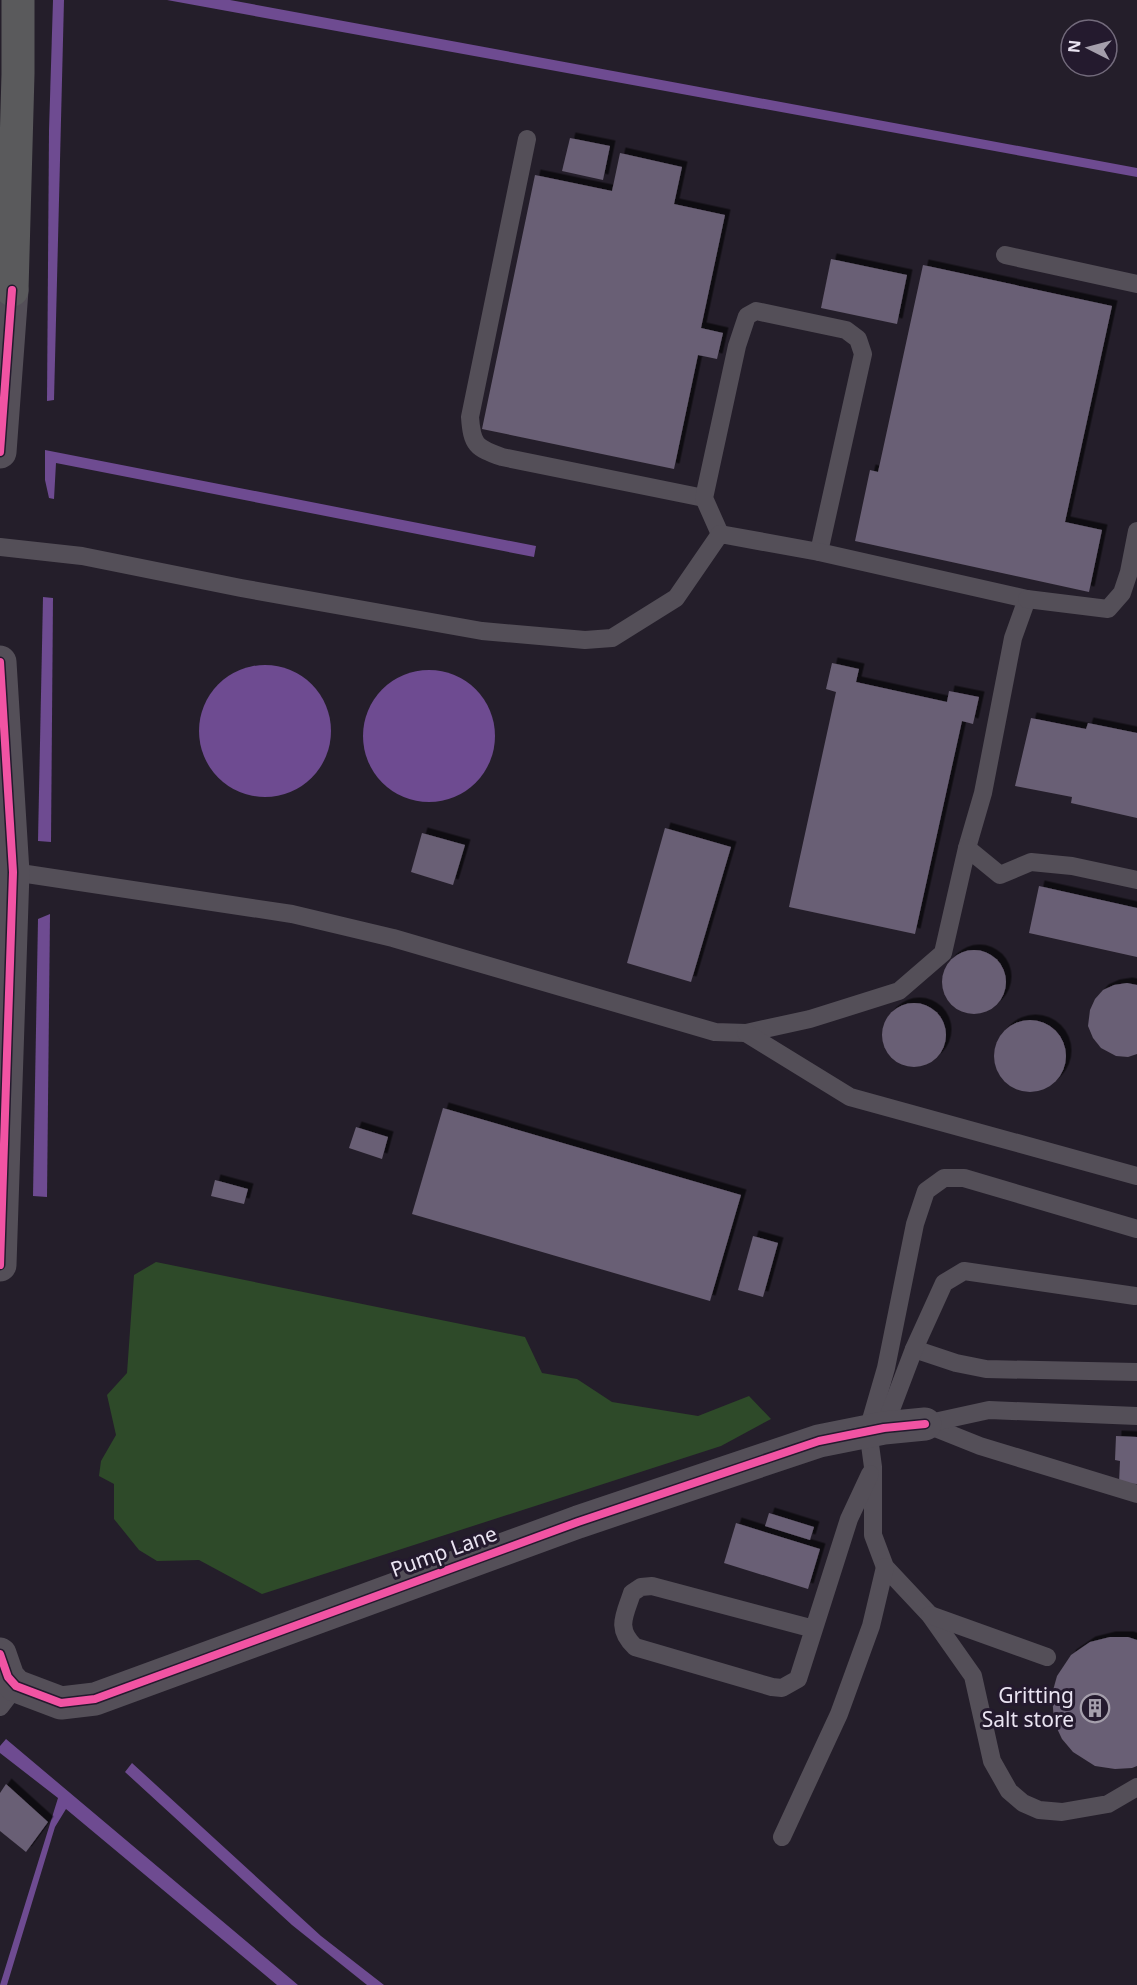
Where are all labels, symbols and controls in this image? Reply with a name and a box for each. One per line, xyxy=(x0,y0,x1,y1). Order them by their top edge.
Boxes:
north arrow xyxy=(1059,18,1119,78)
text: N xyxy=(1062,39,1086,54)
street label: Pump Lane xyxy=(387,1519,501,1583)
place label: Gritting Salt store xyxy=(982,1681,1074,1733)
building icon: Gritting Salt store xyxy=(1079,1692,1111,1724)

